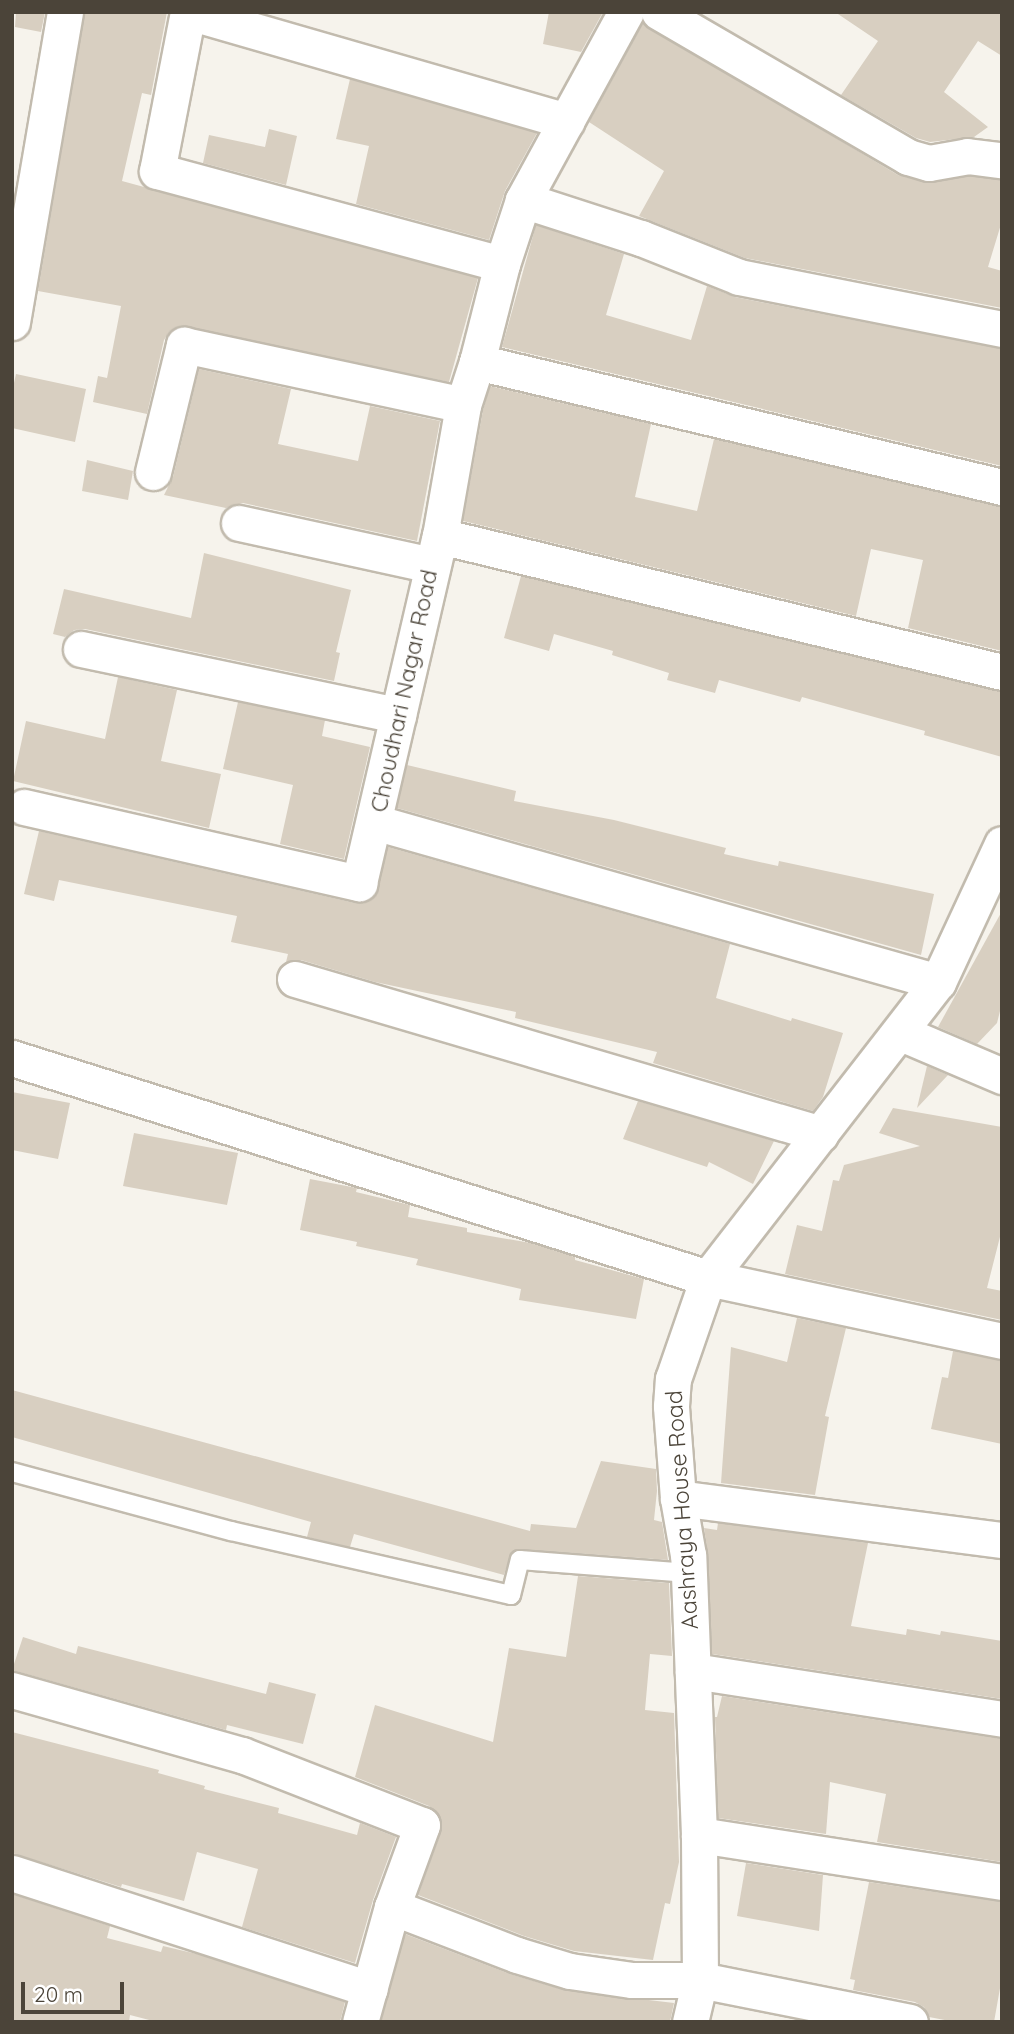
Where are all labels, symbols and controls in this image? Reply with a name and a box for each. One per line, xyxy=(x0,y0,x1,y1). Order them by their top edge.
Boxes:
street label: Choudhari Nagar Road xyxy=(365,567,443,815)
street label: Aashraya House Road xyxy=(660,1390,704,1630)
scale bar xyxy=(24,1968,128,2012)
text: 20 m xyxy=(34,1981,83,2007)

